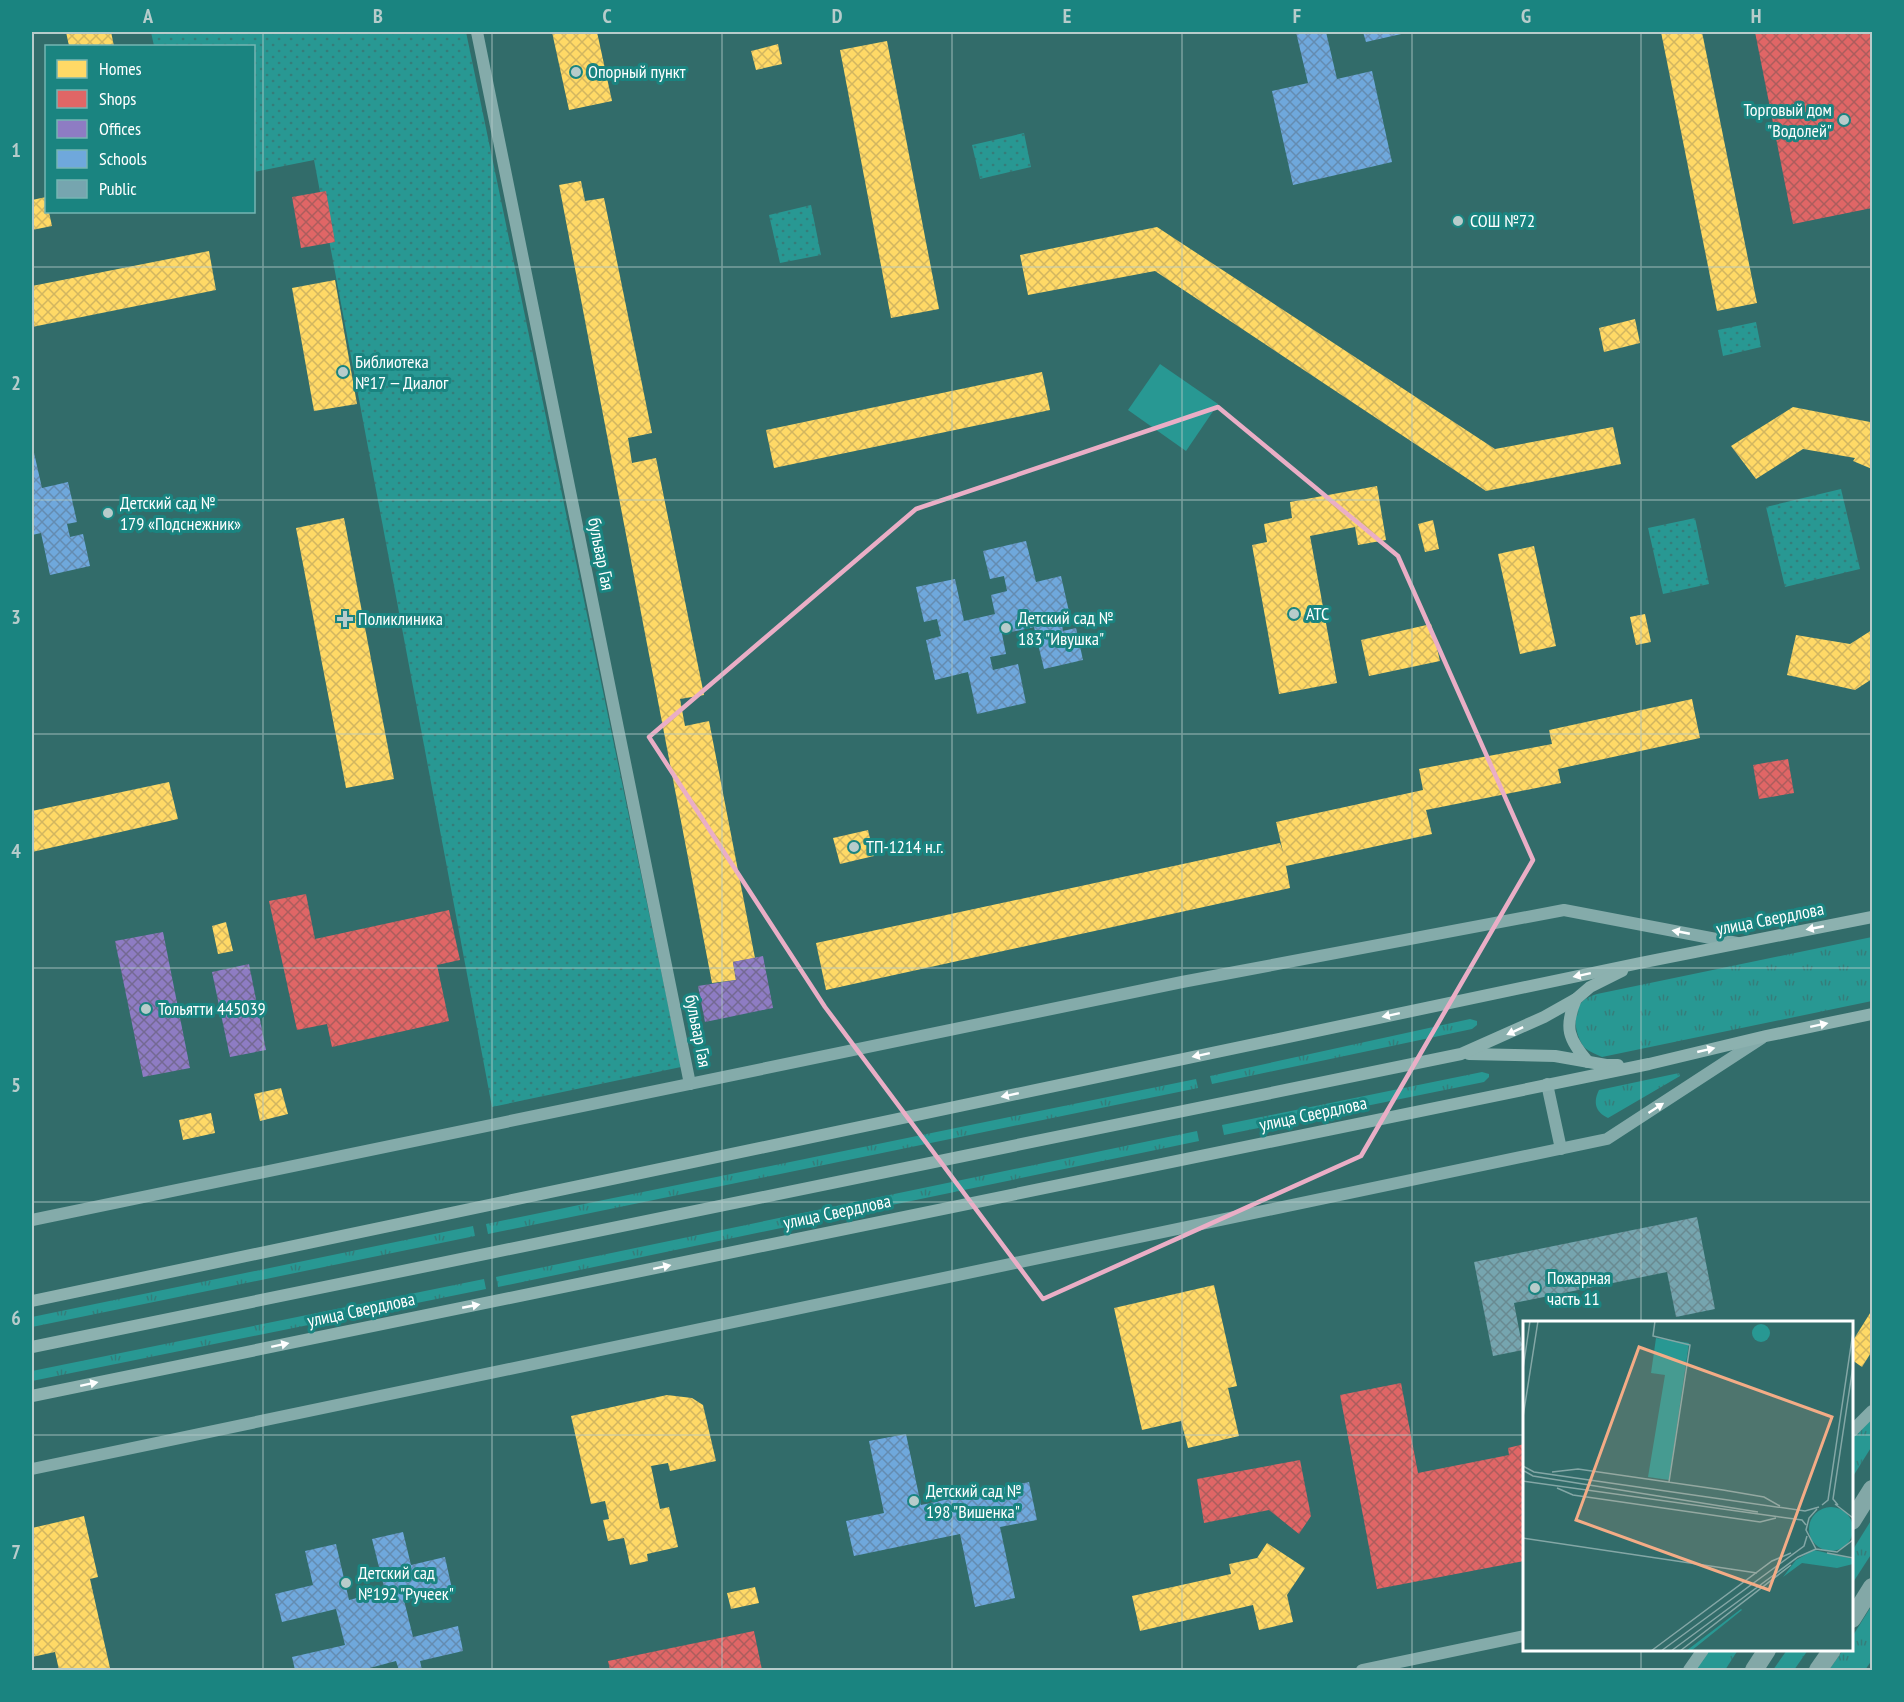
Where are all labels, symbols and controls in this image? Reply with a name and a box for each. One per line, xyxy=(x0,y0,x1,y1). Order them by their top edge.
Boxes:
text: A xyxy=(142,3,154,29)
text: B xyxy=(373,3,383,29)
text: C xyxy=(602,3,612,29)
text: D xyxy=(832,3,843,29)
text: E xyxy=(1063,3,1071,29)
text: F xyxy=(1293,3,1301,29)
text: G xyxy=(1521,3,1531,29)
text: H xyxy=(1751,3,1761,29)
legend xyxy=(45,45,255,213)
text: Homes xyxy=(99,57,142,80)
place label: Опорный пункт xyxy=(588,60,686,83)
marker: Опорный пункт xyxy=(569,65,583,79)
text: Shops xyxy=(99,87,136,110)
place label: Торговый дом "Водолей" xyxy=(1744,98,1832,142)
marker: Торговый дом "Водолей" xyxy=(1837,113,1851,127)
text: Offices xyxy=(99,117,141,140)
text: 1 xyxy=(11,137,21,163)
text: Schools xyxy=(99,147,147,170)
text: Public xyxy=(99,177,137,200)
place label: СОШ №72 xyxy=(1470,209,1535,232)
marker: СОШ №72 xyxy=(1451,214,1465,228)
place label: Библиотека №17 — Диалог xyxy=(355,350,449,394)
marker: Библиотека №17 — Диалог xyxy=(336,365,350,379)
text: 2 xyxy=(11,370,21,396)
place label: Детский сад № 179 «Подснежник» xyxy=(120,491,241,535)
marker: Детский сад № 179 «Подснежник» xyxy=(101,506,115,520)
street label: бульвар Гая xyxy=(583,516,620,592)
place label: АТС xyxy=(1306,602,1329,625)
text: 3 xyxy=(11,604,21,630)
place label: Детский сад № 183 "Ивушка" xyxy=(1018,606,1114,650)
place label: Поликлиника xyxy=(358,607,443,630)
marker: АТС xyxy=(1287,607,1301,621)
marker: Поликлиника xyxy=(336,610,354,628)
marker: Детский сад № 183 "Ивушка" xyxy=(999,621,1013,635)
place label: ТП-1214 н.г. xyxy=(866,835,944,858)
text: 4 xyxy=(11,838,21,864)
marker: ТП-1214 н.г. xyxy=(847,840,861,854)
street label: улица Свердлова xyxy=(1714,897,1826,940)
one-way arrow xyxy=(1805,924,1824,933)
one-way arrow xyxy=(1671,928,1690,937)
one-way arrow xyxy=(1573,970,1592,980)
street label: бульвар Гая xyxy=(680,993,717,1069)
place label: Тольятти 445039 xyxy=(158,997,266,1020)
marker: Тольятти 445039 xyxy=(139,1002,153,1016)
one-way arrow xyxy=(1382,1011,1401,1020)
one-way arrow xyxy=(1810,1020,1829,1029)
one-way arrow xyxy=(1507,1027,1524,1036)
one-way arrow xyxy=(1697,1045,1715,1055)
one-way arrow xyxy=(1191,1051,1210,1060)
text: 5 xyxy=(11,1072,21,1098)
one-way arrow xyxy=(1000,1091,1019,1100)
street label: улица Свердлова xyxy=(1257,1091,1369,1136)
one-way arrow xyxy=(1648,1102,1664,1113)
street label: улица Свердлова xyxy=(781,1189,893,1234)
one-way arrow xyxy=(653,1262,672,1271)
place label: Пожарная часть 11 xyxy=(1547,1266,1611,1310)
marker: Пожарная часть 11 xyxy=(1528,1281,1542,1295)
street label: улица Свердлова xyxy=(305,1287,417,1332)
one-way arrow xyxy=(462,1301,481,1310)
text: 6 xyxy=(11,1305,21,1331)
inset map xyxy=(1523,1321,1853,1651)
one-way arrow xyxy=(271,1340,290,1349)
one-way arrow xyxy=(80,1379,98,1389)
place label: Детский сад № 198 "Вишенка" xyxy=(926,1479,1022,1523)
marker: Детский сад № 198 "Вишенка" xyxy=(907,1494,921,1508)
text: 7 xyxy=(11,1539,21,1565)
place label: Детский сад №192 "Ручеек" xyxy=(358,1561,454,1605)
marker: Детский сад №192 "Ручеек" xyxy=(339,1576,353,1590)

